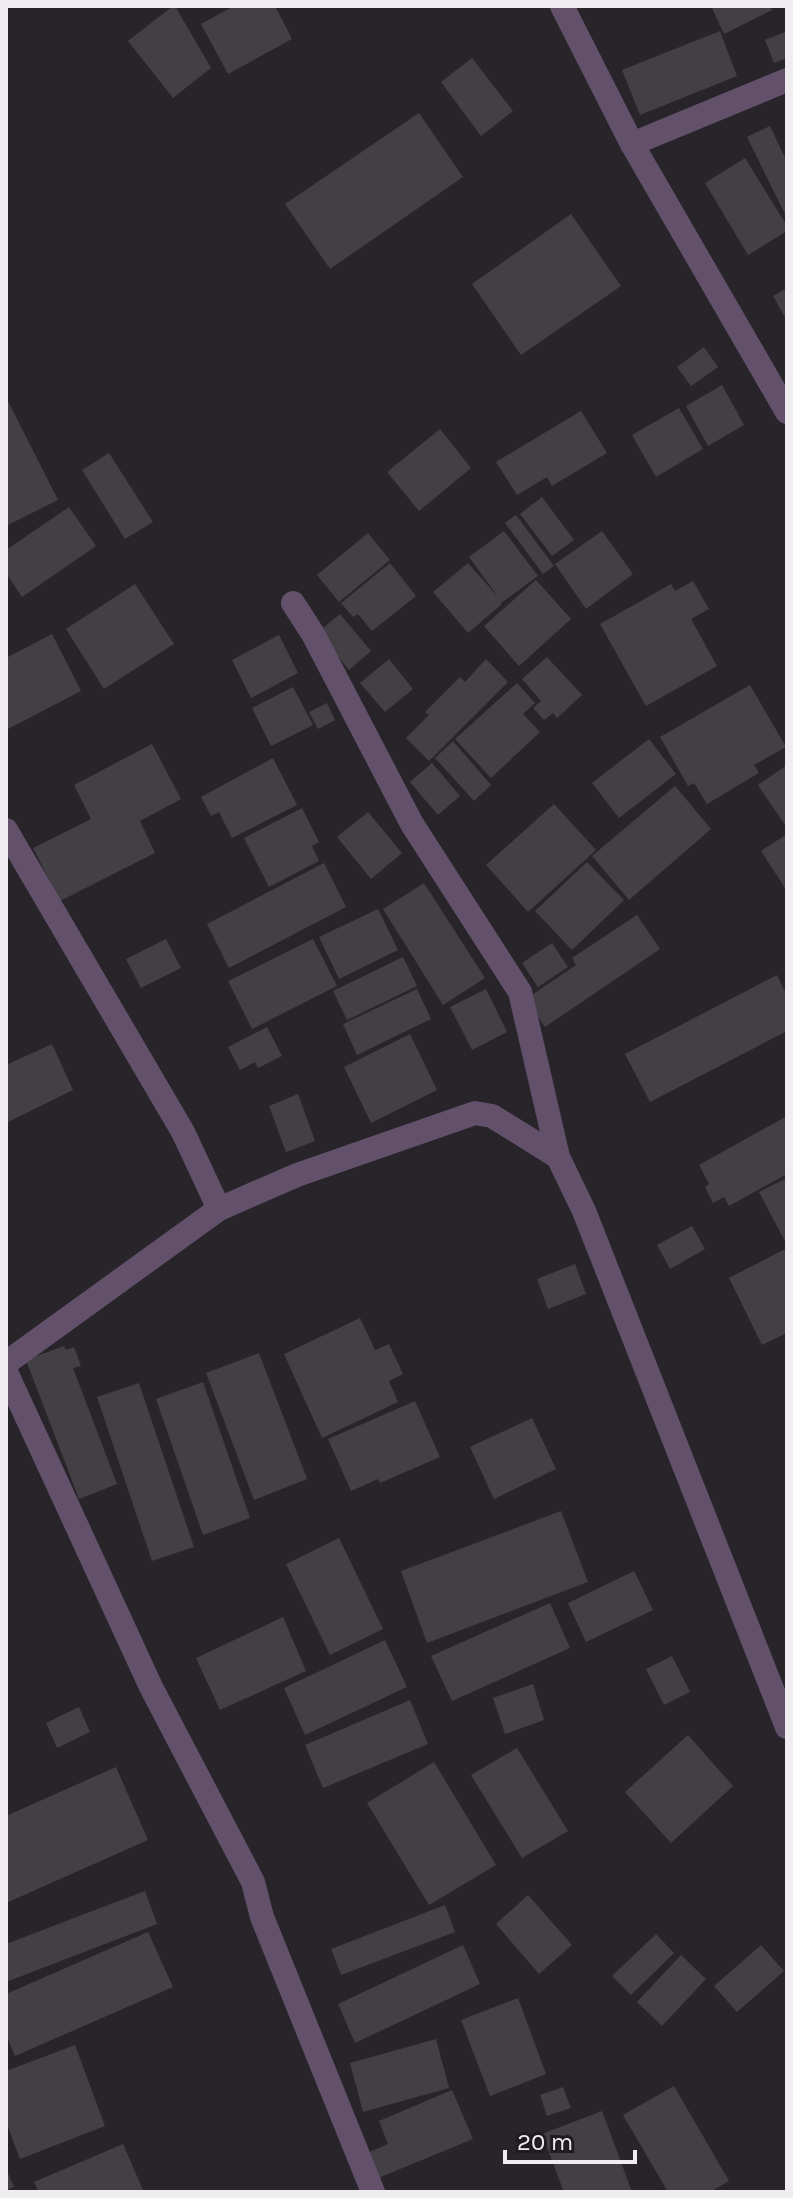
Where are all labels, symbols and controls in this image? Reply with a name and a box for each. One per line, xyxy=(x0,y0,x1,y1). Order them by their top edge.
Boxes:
scale bar xyxy=(505,2114,635,2164)
text: 20 m xyxy=(517,2128,573,2156)

